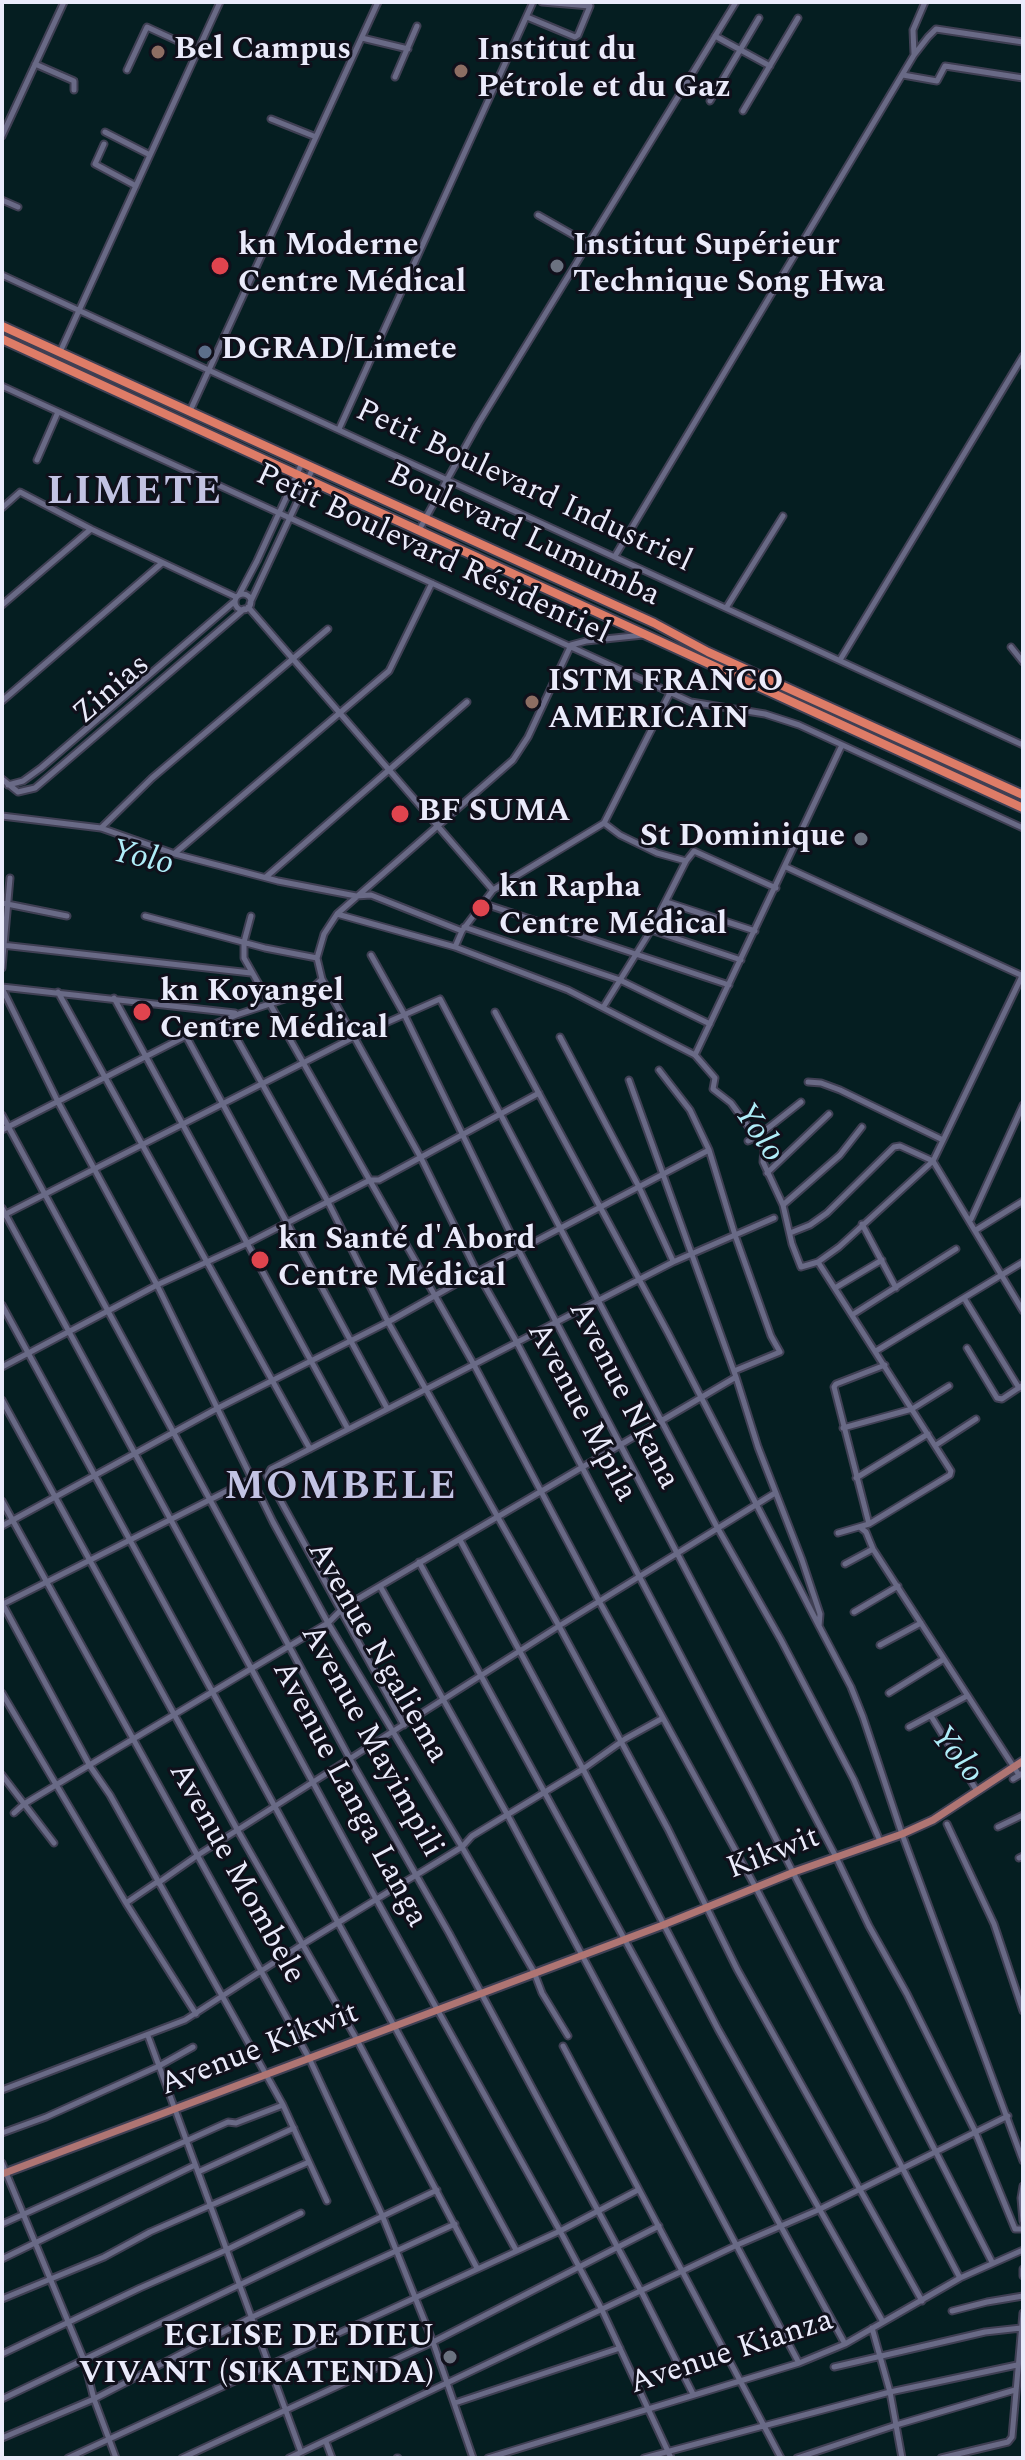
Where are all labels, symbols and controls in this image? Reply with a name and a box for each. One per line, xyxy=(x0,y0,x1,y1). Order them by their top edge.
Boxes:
place label: Bel Campus xyxy=(174,33,351,71)
place label: Institut du Pétrole et du Gaz xyxy=(477,34,731,109)
marker: Bel Campus xyxy=(149,43,167,61)
marker: Institut du Pétrole et du Gaz xyxy=(452,62,470,80)
place label: kn Moderne Centre Médical xyxy=(238,229,466,304)
place label: Institut Supérieur Technique Song Hwa xyxy=(573,229,885,304)
marker: kn Moderne Centre Médical xyxy=(209,255,231,277)
marker: Institut Supérieur Technique Song Hwa xyxy=(548,257,566,275)
place label: DGRAD/Limete xyxy=(221,333,457,371)
marker: DGRAD/Limete xyxy=(196,343,214,361)
street label: Petit Boulevard Industriel xyxy=(349,393,697,583)
street label: Petit Boulevard Résidentiel xyxy=(249,457,615,655)
street label: Boulevard Lumumba xyxy=(381,457,665,617)
district label: LIMETE xyxy=(47,471,223,519)
street label: Zinias xyxy=(67,647,159,735)
place label: ISTM FRANCO AMERICAIN xyxy=(548,665,783,740)
marker: ISTM FRANCO AMERICAIN xyxy=(523,693,541,711)
place label: BF SUMA xyxy=(418,795,571,833)
marker: BF SUMA xyxy=(389,803,411,825)
place label: St Dominique xyxy=(640,820,845,858)
marker: St Dominique xyxy=(852,830,870,848)
water label: Yolo xyxy=(107,833,177,887)
place label: kn Rapha Centre Médical xyxy=(499,871,727,946)
marker: kn Rapha Centre Médical xyxy=(470,897,492,919)
place label: kn Koyangel Centre Médical xyxy=(160,975,388,1050)
marker: kn Koyangel Centre Médical xyxy=(131,1001,153,1023)
water label: Yolo xyxy=(722,1096,792,1172)
place label: kn Santé d'Abord Centre Médical xyxy=(278,1223,536,1298)
marker: kn Santé d'Abord Centre Médical xyxy=(249,1249,271,1271)
street label: Avenue Nkana xyxy=(558,1295,686,1497)
street label: Avenue Mpila xyxy=(517,1317,643,1509)
district label: MOMBELE xyxy=(224,1466,458,1514)
street label: Avenue Ngaliema xyxy=(297,1535,455,1771)
street label: Avenue Mayimpili xyxy=(290,1619,450,1865)
street label: Avenue Langa Langa xyxy=(262,1655,434,1935)
water label: Yolo xyxy=(919,1719,991,1793)
street label: Avenue Mombele xyxy=(158,1757,312,1991)
street label: Kikwit xyxy=(722,1820,826,1890)
street label: Avenue Kikwit xyxy=(155,1996,365,2106)
street label: Avenue Kianza xyxy=(625,2303,839,2405)
place label: EGLISE DE DIEU VIVANT (SIKATENDA) xyxy=(79,2320,434,2395)
marker: EGLISE DE DIEU VIVANT (SIKATENDA) xyxy=(441,2348,459,2366)

